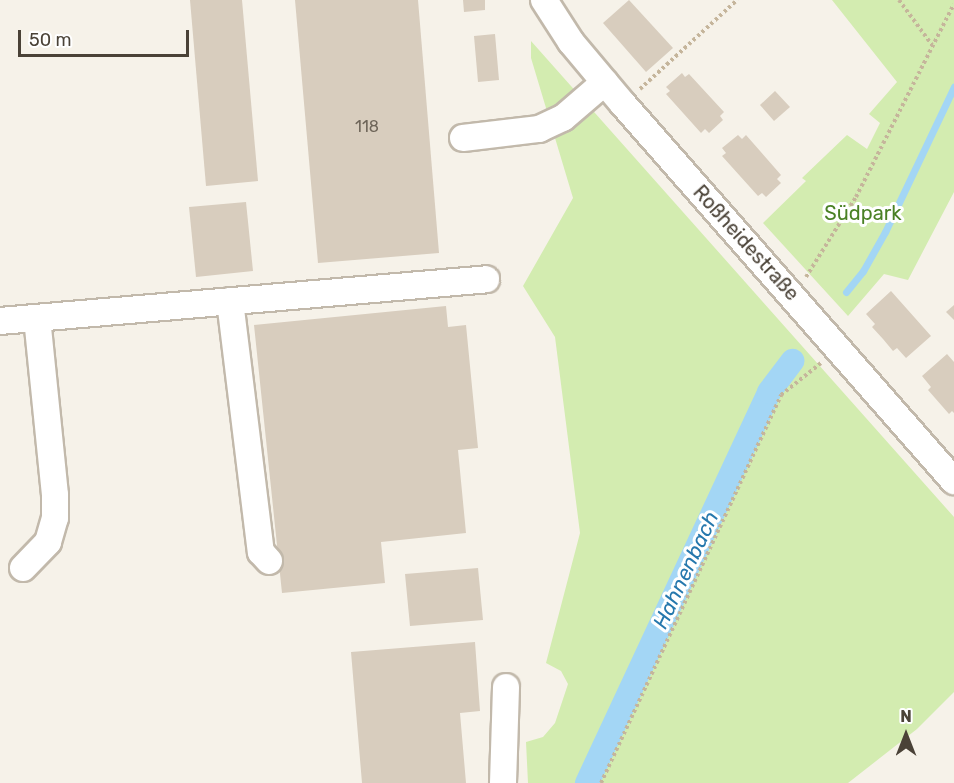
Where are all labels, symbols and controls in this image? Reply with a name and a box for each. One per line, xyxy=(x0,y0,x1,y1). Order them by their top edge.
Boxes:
scale bar xyxy=(21,18,192,56)
text: 50 m xyxy=(29,29,72,51)
house number: 118 xyxy=(355,117,379,137)
street label: Roßheidestraße xyxy=(688,180,804,306)
park label: Südpark xyxy=(824,201,902,225)
water label: Hahnenbach xyxy=(648,507,724,633)
north arrow xyxy=(876,705,936,765)
text: N xyxy=(900,707,912,726)

